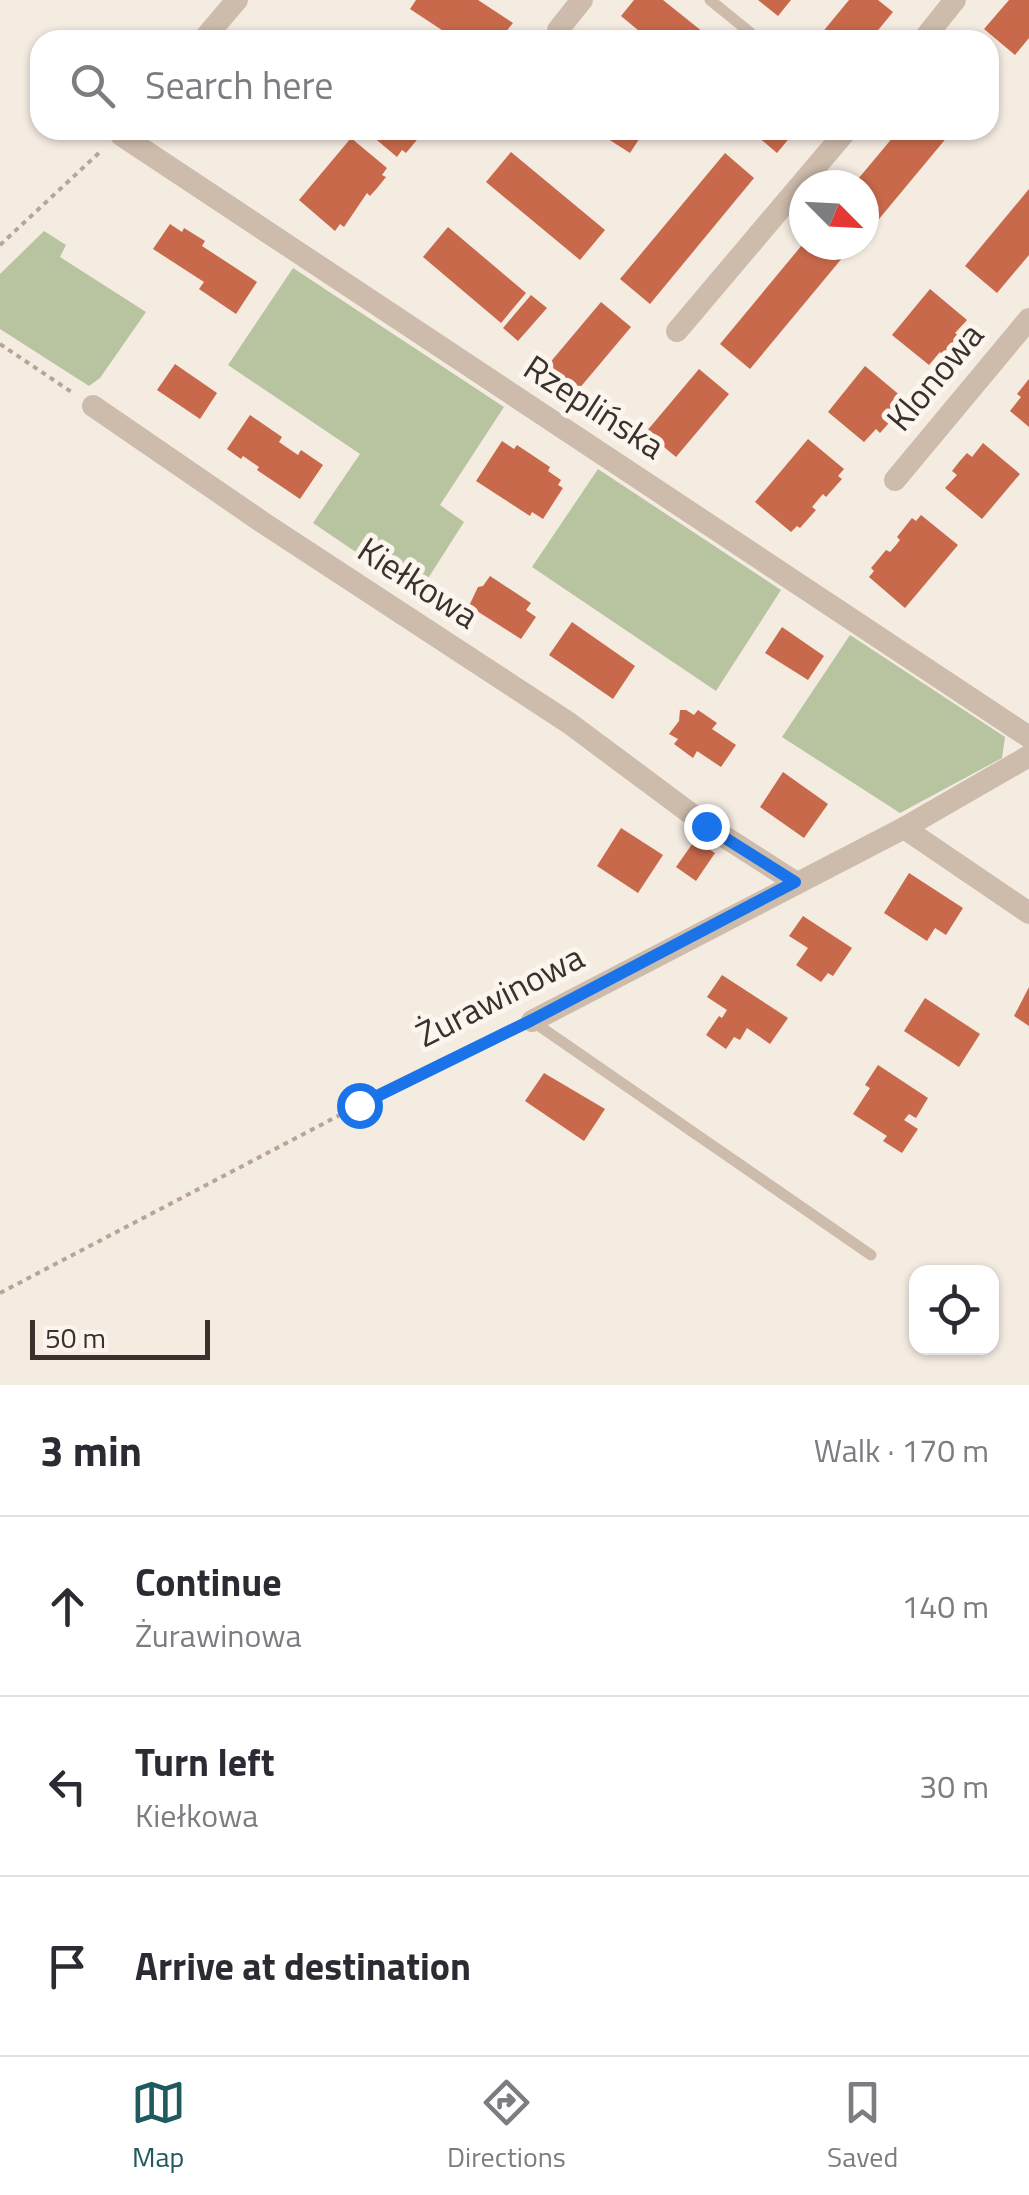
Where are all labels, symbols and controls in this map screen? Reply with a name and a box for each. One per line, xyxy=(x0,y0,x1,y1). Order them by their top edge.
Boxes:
search box xyxy=(30,30,999,140)
text: Search here xyxy=(145,56,333,114)
icon: search xyxy=(65,58,120,113)
north arrow xyxy=(789,170,879,260)
street label: Klonowa xyxy=(873,310,996,443)
street label: Rzeplińska xyxy=(513,340,676,472)
street label: Kiełkowa xyxy=(347,523,490,642)
route end xyxy=(684,804,730,850)
street label: Żurawinowa xyxy=(406,930,593,1060)
route start xyxy=(337,1083,383,1129)
map controls xyxy=(909,1265,999,1355)
button: locate xyxy=(909,1265,999,1355)
scale bar xyxy=(30,1315,210,1360)
text: 50 m xyxy=(45,1316,106,1359)
text: 3 min xyxy=(40,1418,142,1482)
text: Walk · 170 m xyxy=(814,1426,989,1474)
text: Continue xyxy=(135,1553,282,1611)
icon: ahead xyxy=(40,1579,95,1634)
text: 140 m xyxy=(901,1582,989,1630)
text: Żurawinowa xyxy=(135,1611,301,1659)
text: Turn left xyxy=(135,1733,275,1791)
icon: left xyxy=(40,1759,95,1814)
text: 30 m xyxy=(919,1762,989,1810)
text: Kiełkowa xyxy=(135,1791,258,1839)
text: Arrive at destination xyxy=(135,1937,471,1995)
icon: arrive xyxy=(40,1939,95,1994)
tab: Map xyxy=(131,2075,186,2178)
tab: Directions xyxy=(447,2075,566,2178)
tab: Saved xyxy=(827,2075,898,2178)

